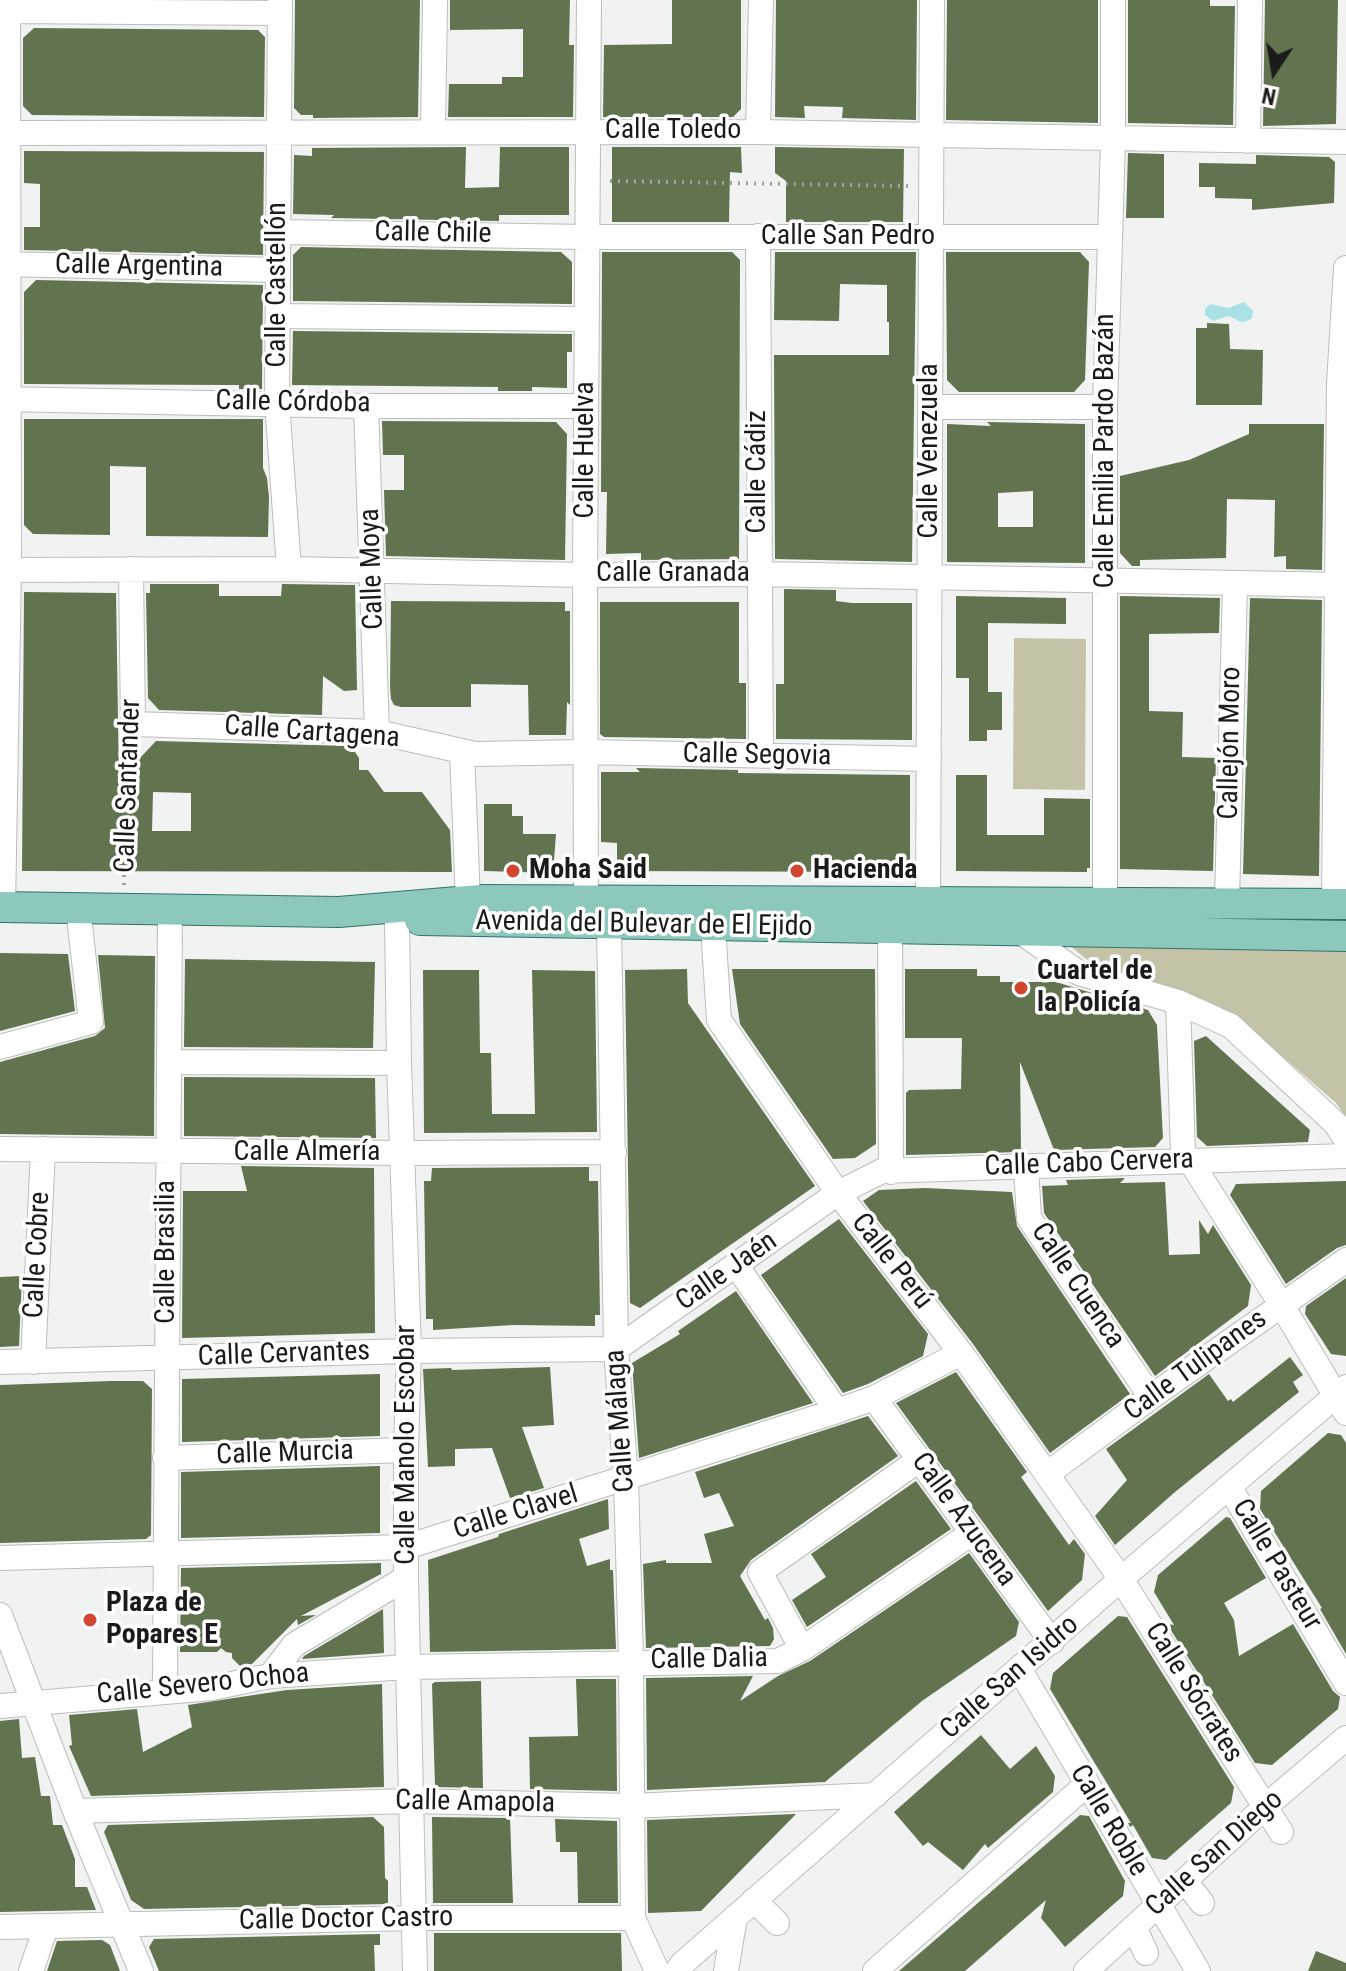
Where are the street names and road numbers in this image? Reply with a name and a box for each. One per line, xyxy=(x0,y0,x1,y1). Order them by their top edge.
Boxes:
street label: Calle Toledo xyxy=(605,114,741,148)
street label: Calle Castellón xyxy=(261,202,295,368)
street label: Calle Chile xyxy=(374,216,492,252)
street label: Calle San Pedro xyxy=(761,220,935,254)
street label: Calle Argentina xyxy=(55,249,223,285)
street label: Calle Emilia Pardo Bazán xyxy=(1089,313,1123,589)
street label: Calle Venezuela xyxy=(913,363,947,539)
street label: Calle Huelva xyxy=(569,381,603,519)
street label: Calle Córdoba xyxy=(215,385,371,421)
street label: Calle Cádiz xyxy=(741,410,775,534)
street label: Calle Moya xyxy=(354,508,392,630)
street label: Calle Granada xyxy=(596,557,750,591)
street label: Callejón Moro xyxy=(1213,666,1249,820)
street label: Calle Santander xyxy=(109,698,149,874)
street label: Calle Cartagena xyxy=(223,710,401,756)
street label: Calle Segovia xyxy=(682,738,832,774)
street label: Avenida del Bulevar de El Ejido xyxy=(475,905,813,945)
street label: Calle Almería xyxy=(234,1136,380,1170)
street label: Calle Cabo Cervera xyxy=(984,1144,1194,1184)
street label: Calle Brasilia xyxy=(150,1180,184,1324)
street label: Calle Cobre xyxy=(18,1191,58,1319)
street label: Calle Perú xyxy=(843,1207,939,1317)
street label: Calle Cuenca xyxy=(1023,1217,1131,1355)
street label: Calle Jaén xyxy=(670,1225,784,1319)
street label: Calle Tulipanes xyxy=(1118,1303,1274,1429)
street label: Calle Manolo Escobar xyxy=(390,1325,424,1565)
street label: Calle Cervantes xyxy=(197,1335,371,1375)
street label: Calle Málaga xyxy=(599,1348,643,1494)
street label: Calle Murcia xyxy=(216,1435,354,1473)
street label: Calle Azucena xyxy=(903,1447,1023,1593)
street label: Calle Clavel xyxy=(450,1478,582,1548)
street label: Calle Pasteur xyxy=(1224,1493,1328,1637)
street label: Calle San Isidro xyxy=(934,1609,1086,1747)
street label: Calle Sócrates xyxy=(1137,1617,1249,1769)
street label: Calle Dalia xyxy=(650,1642,768,1678)
street label: Calle Severo Ochoa xyxy=(95,1657,311,1713)
street label: Calle Roble xyxy=(1062,1759,1154,1883)
street label: Calle San Diego xyxy=(1139,1784,1291,1924)
street label: Calle Amapola xyxy=(395,1785,555,1821)
street label: Calle Doctor Castro xyxy=(239,1901,453,1939)

